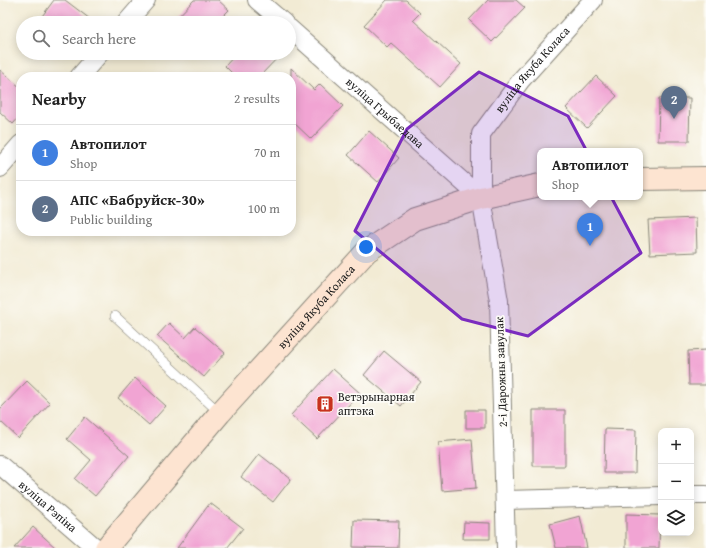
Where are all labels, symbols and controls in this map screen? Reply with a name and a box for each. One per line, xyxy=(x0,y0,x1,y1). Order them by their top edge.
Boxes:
search box xyxy=(16,16,296,60)
street label: вуліца Якуба Коласа xyxy=(491,22,573,116)
icon: search xyxy=(30,27,52,49)
text: Search here xyxy=(62,28,136,49)
street label: вуліца Грыбаедава xyxy=(342,73,428,152)
text: Nearby xyxy=(32,86,86,111)
pin: 2 xyxy=(661,86,687,119)
text: 2 results xyxy=(234,89,280,108)
text: Автопилот xyxy=(70,133,147,154)
text: 1 xyxy=(42,143,48,162)
text: 70 m xyxy=(254,143,280,162)
popup xyxy=(537,148,643,200)
text: Shop xyxy=(70,154,97,173)
text: Автопилот xyxy=(552,154,628,175)
text: Shop xyxy=(552,175,579,194)
text: АПС «Бабруйск-30» xyxy=(70,189,205,210)
text: 2 xyxy=(42,199,48,218)
text: 100 m xyxy=(248,199,280,218)
text: Public building xyxy=(70,210,152,229)
pin: 1 xyxy=(577,213,603,246)
your location xyxy=(356,237,376,257)
street label: вуліца Якуба Коласа xyxy=(273,261,359,352)
street label: 2-і Дарожны завулак xyxy=(490,316,511,427)
place label: Ветэрынарная аптэка xyxy=(338,388,415,419)
building icon: Ветэрынарная аптэка xyxy=(315,394,335,414)
map controls xyxy=(658,428,694,536)
button: + xyxy=(658,428,694,464)
button: − xyxy=(658,464,694,500)
street label: вуліца Рэпіна xyxy=(15,476,81,536)
button: layers xyxy=(658,500,694,536)

